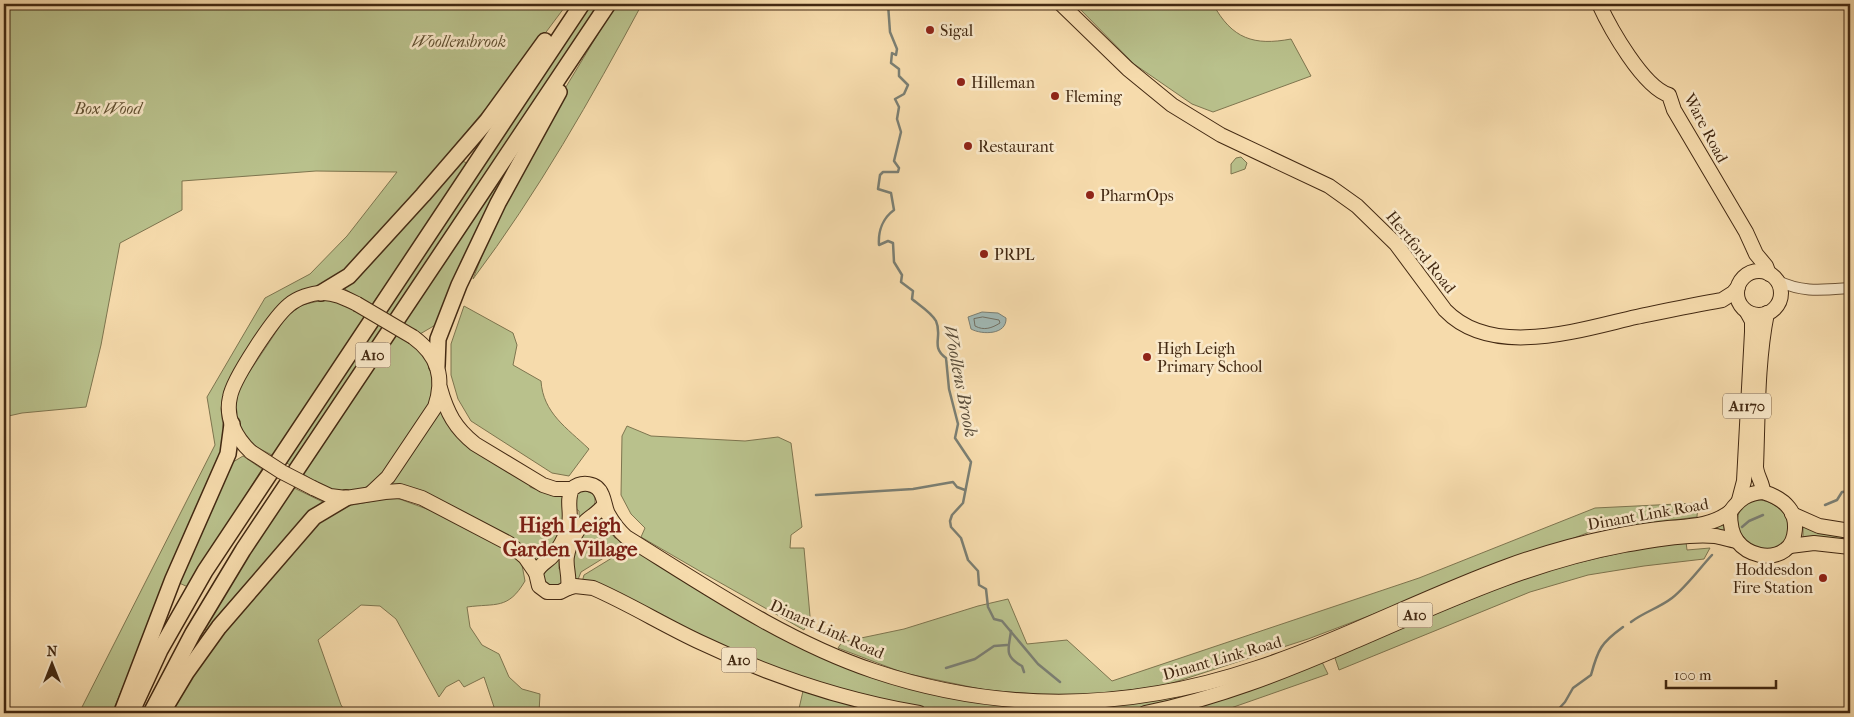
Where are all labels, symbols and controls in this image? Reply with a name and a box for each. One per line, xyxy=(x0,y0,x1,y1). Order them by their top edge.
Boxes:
place label: Sigal xyxy=(940,21,974,40)
marker: Sigal xyxy=(924,24,936,36)
park label: Woollensbrook xyxy=(412,32,506,51)
place label: Hilleman xyxy=(971,73,1036,92)
marker: Hilleman xyxy=(955,76,967,88)
place label: Fleming xyxy=(1065,87,1122,106)
street label: Ware Road xyxy=(1679,89,1732,166)
marker: Fleming xyxy=(1049,90,1061,102)
park label: Box Wood xyxy=(74,99,143,118)
place label: Restaurant xyxy=(978,137,1055,156)
marker: Restaurant xyxy=(962,140,974,152)
place label: PharmOps xyxy=(1100,186,1174,205)
marker: PharmOps xyxy=(1084,189,1096,201)
street label: Hertford Road xyxy=(1382,207,1460,297)
place label: PRPL xyxy=(994,245,1035,264)
marker: PRPL xyxy=(978,248,990,260)
water label: Woollens Brook xyxy=(939,323,981,439)
place label: High Leigh Primary School xyxy=(1157,339,1263,376)
road number: A10 xyxy=(356,342,390,368)
marker: High Leigh Primary School xyxy=(1141,351,1153,363)
road number: A1170 xyxy=(1723,394,1771,418)
street label: Dinant Link Road xyxy=(1586,494,1710,534)
district label: High Leigh Garden Village xyxy=(503,513,638,561)
place label: Hoddesdon Fire Station xyxy=(1733,560,1814,597)
marker: Hoddesdon Fire Station xyxy=(1817,572,1829,584)
street label: Dinant Link Road xyxy=(767,595,887,663)
road number: A10 xyxy=(1398,602,1432,628)
street label: Dinant Link Road xyxy=(1160,632,1284,684)
north arrow xyxy=(28,640,78,690)
text: N xyxy=(47,643,58,660)
road number: A10 xyxy=(722,648,756,672)
scale bar xyxy=(1666,657,1776,689)
text: 100 m xyxy=(1674,666,1712,684)

